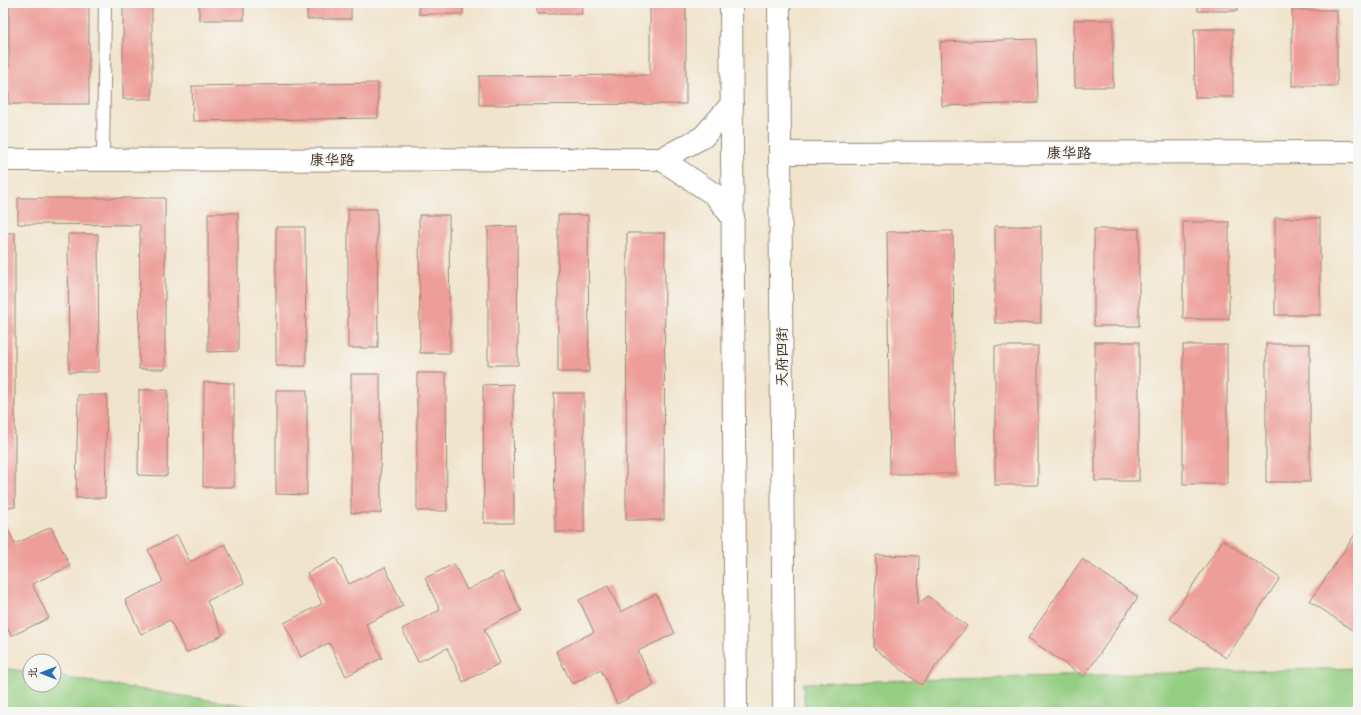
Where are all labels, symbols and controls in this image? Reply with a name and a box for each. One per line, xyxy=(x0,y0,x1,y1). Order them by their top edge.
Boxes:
street label: 康华路 xyxy=(1046,142,1092,163)
street label: 康华路 xyxy=(309,149,355,170)
street label: 天府四街 xyxy=(771,327,792,387)
north arrow xyxy=(22,653,62,693)
text: 北 xyxy=(25,668,39,679)

